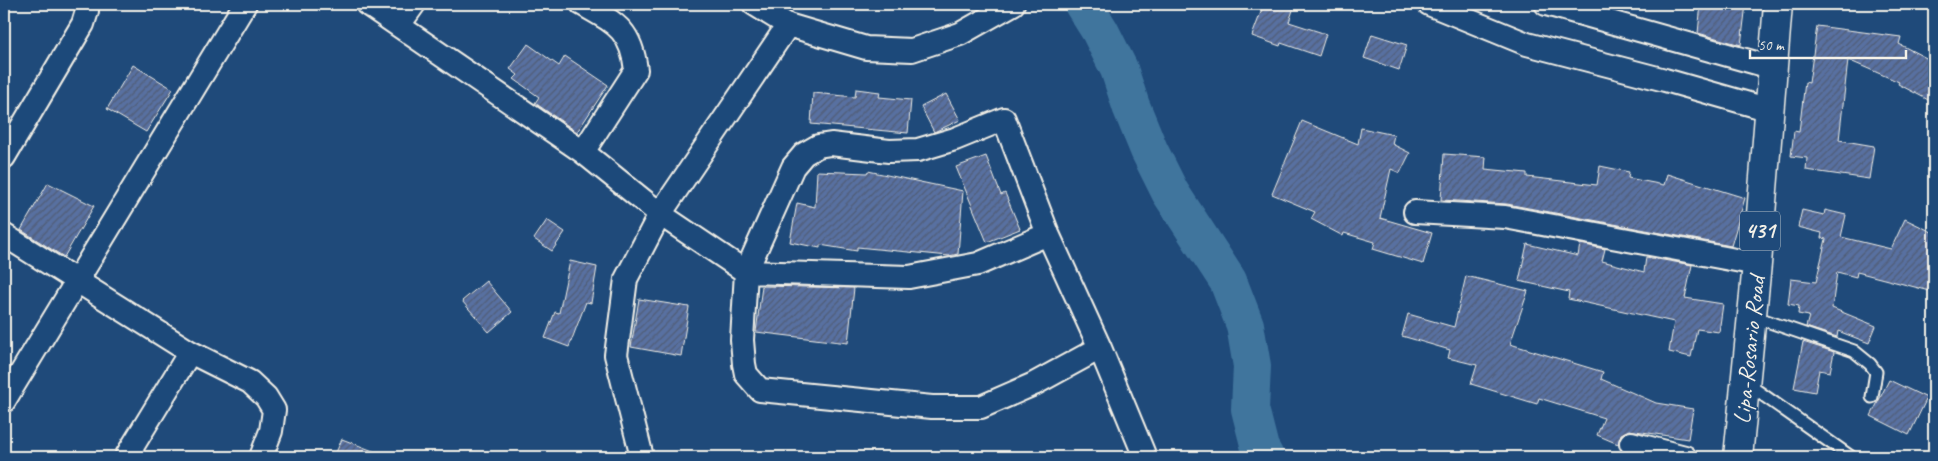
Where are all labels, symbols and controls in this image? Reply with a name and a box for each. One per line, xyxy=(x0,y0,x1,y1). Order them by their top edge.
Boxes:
scale bar xyxy=(1750,28,1907,60)
text: 50 m xyxy=(1758,36,1785,55)
road number: 431 xyxy=(1740,212,1780,250)
street label: Lipa-Rosario Road xyxy=(1726,271,1772,425)

